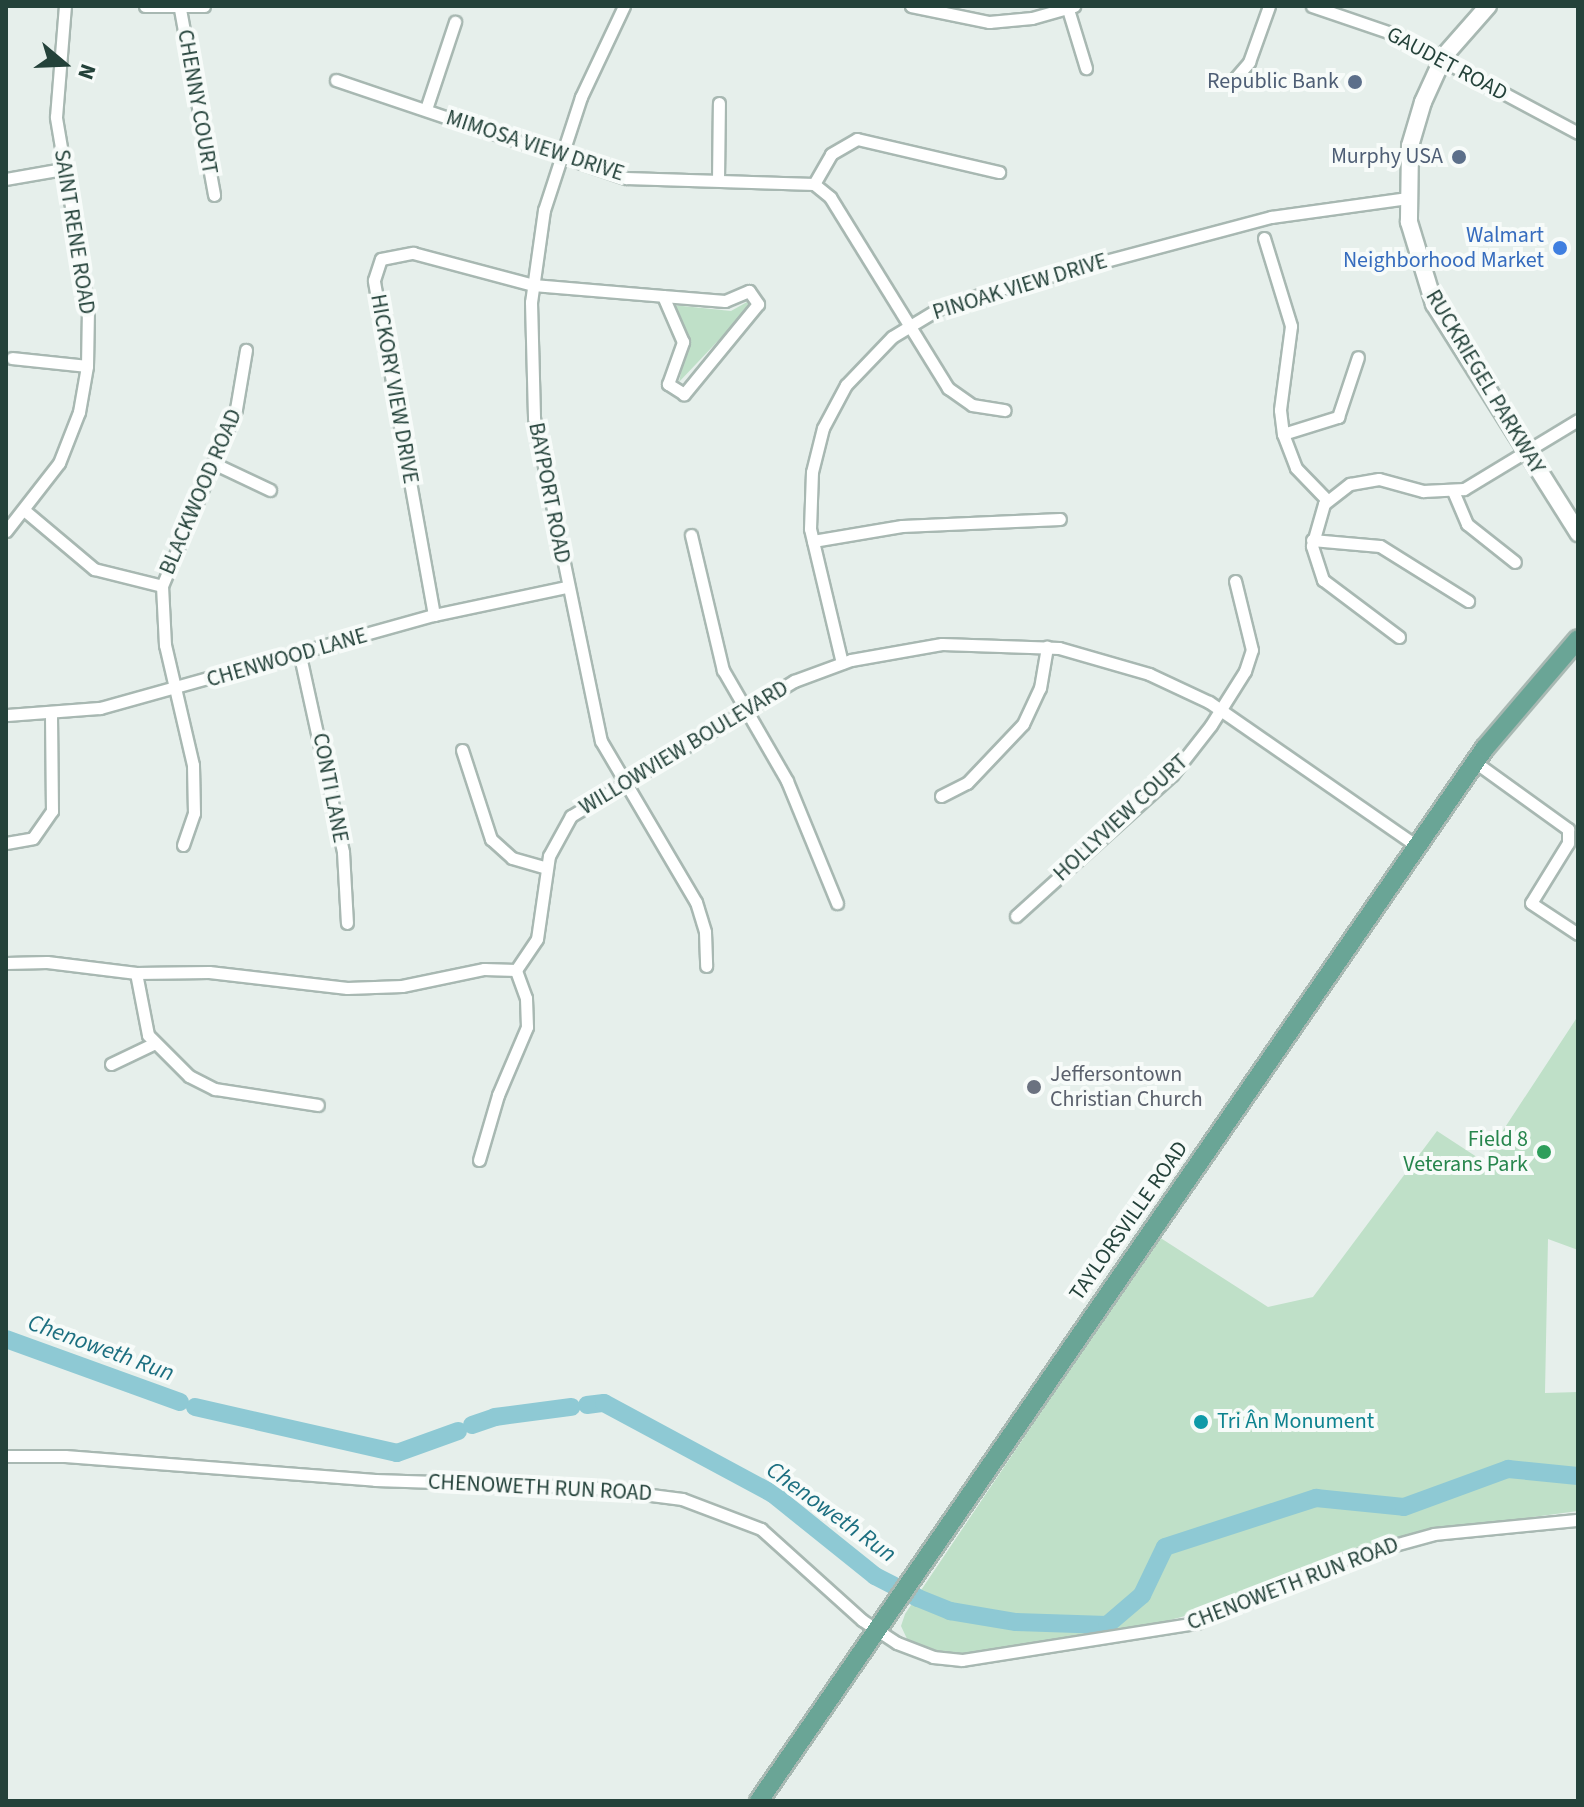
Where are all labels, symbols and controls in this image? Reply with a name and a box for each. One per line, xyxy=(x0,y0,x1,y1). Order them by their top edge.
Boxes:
street label: GAUDET ROAD xyxy=(1382,21,1512,107)
north arrow xyxy=(24,24,104,104)
street label: CHENNY COURT xyxy=(171,28,223,176)
text: N xyxy=(69,60,104,84)
place label: Republic Bank xyxy=(1207,69,1339,95)
marker: Republic Bank xyxy=(1346,73,1364,91)
street label: MIMOSA VIEW DRIVE xyxy=(443,105,627,187)
place label: Murphy USA xyxy=(1331,144,1443,170)
street label: SAINT RENE ROAD xyxy=(48,148,100,316)
marker: Murphy USA xyxy=(1450,148,1468,166)
place label: Walmart Neighborhood Market xyxy=(1343,222,1544,274)
marker: Walmart Neighborhood Market xyxy=(1551,239,1569,257)
street label: PINOAK VIEW DRIVE xyxy=(930,248,1110,326)
street label: RUCKRIEGEL PARKWAY xyxy=(1420,285,1550,479)
street label: HICKORY VIEW DRIVE xyxy=(364,292,424,486)
street label: BLACKWOOD ROAD xyxy=(154,405,248,579)
street label: BAYPORT ROAD xyxy=(522,420,576,566)
street label: CHENWOOD LANE xyxy=(204,622,370,694)
street label: WILLOWVIEW BOULEVARD xyxy=(575,675,793,821)
street label: CONTI LANE xyxy=(306,731,354,845)
street label: HOLLYVIEW COURT xyxy=(1048,749,1194,887)
place label: Jeffersontown Christian Church xyxy=(1050,1061,1203,1112)
marker: Jeffersontown Christian Church xyxy=(1025,1078,1043,1096)
place label: Field 8 Veterans Park xyxy=(1403,1126,1528,1178)
street label: TAYLORSVILLE ROAD xyxy=(1064,1136,1194,1306)
marker: Field 8 Veterans Park xyxy=(1535,1143,1553,1161)
water label: Chenoweth Run xyxy=(24,1308,178,1388)
place label: Tri Ân Monument xyxy=(1217,1409,1374,1435)
marker: Tri Ân Monument xyxy=(1192,1413,1210,1431)
water label: Chenoweth Run xyxy=(760,1455,902,1569)
street label: CHENOWETH RUN ROAD xyxy=(427,1469,653,1507)
street label: CHENOWETH RUN ROAD xyxy=(1184,1531,1402,1637)

